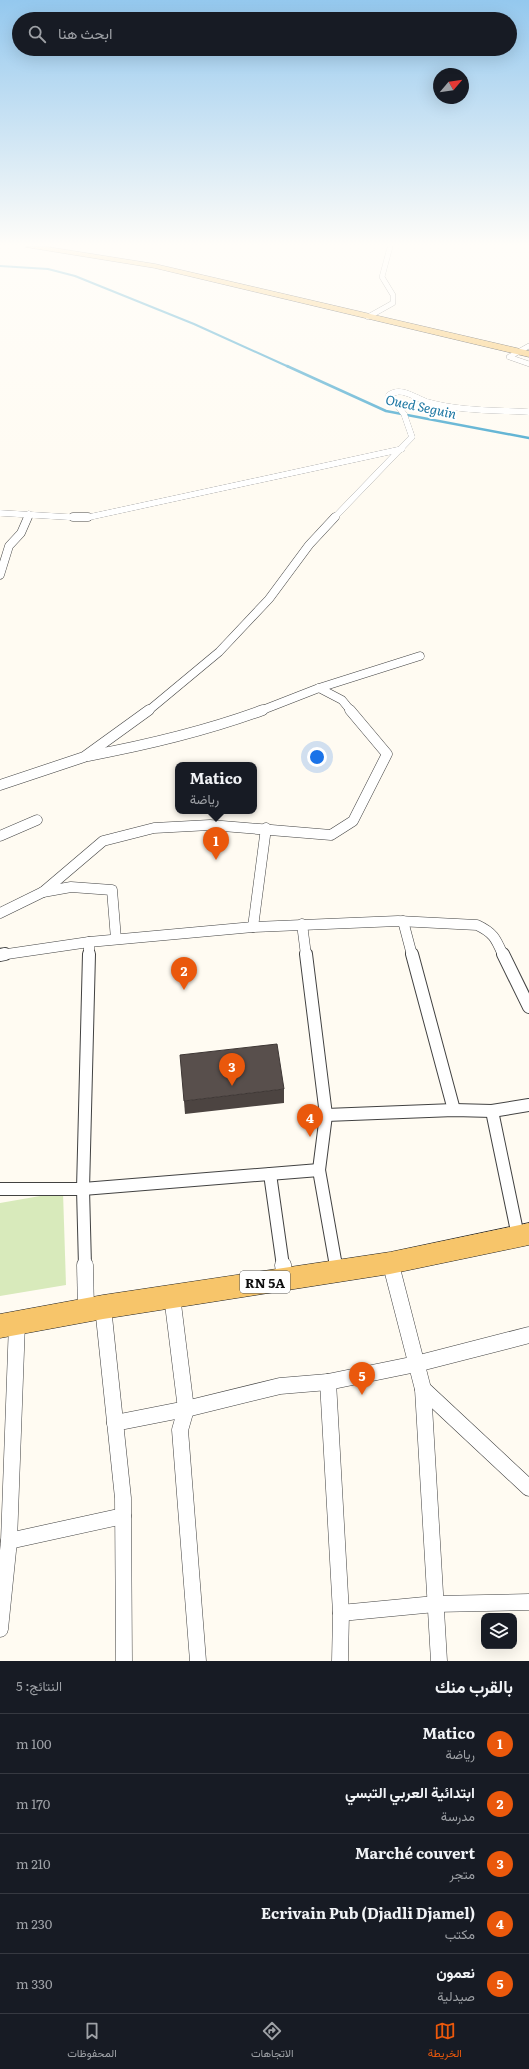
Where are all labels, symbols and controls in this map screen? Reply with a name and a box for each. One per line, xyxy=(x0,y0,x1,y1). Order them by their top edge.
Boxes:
search box xyxy=(12,12,517,56)
text: ابحث هنا xyxy=(58,21,112,44)
icon: search xyxy=(26,23,48,45)
north arrow xyxy=(433,68,469,104)
water label: Oued Seguin xyxy=(384,389,458,423)
your location xyxy=(307,747,327,767)
popup xyxy=(175,762,257,814)
text: Matico xyxy=(190,766,242,789)
text: رياضة xyxy=(190,789,219,808)
pin: 1 xyxy=(203,827,229,860)
pin: 2 xyxy=(171,957,197,990)
pin: 3 xyxy=(219,1053,245,1086)
pin: 4 xyxy=(297,1104,323,1137)
road number: RN 5A xyxy=(240,1271,290,1293)
pin: 5 xyxy=(349,1362,375,1395)
map controls xyxy=(481,1613,517,1649)
button: layers xyxy=(481,1613,517,1649)
text: بالقرب منك xyxy=(435,1673,513,1698)
text: النتائج: 5 xyxy=(16,1676,62,1695)
text: Matico xyxy=(423,1721,475,1744)
text: 100 m xyxy=(16,1734,52,1753)
text: 1 xyxy=(497,1734,503,1753)
text: رياضة xyxy=(445,1744,475,1763)
text: ابتدائية العربي التبسي xyxy=(345,1780,475,1803)
text: 170 m xyxy=(16,1794,50,1813)
text: 2 xyxy=(497,1794,504,1813)
text: مدرسة xyxy=(441,1806,475,1825)
text: Marché couvert xyxy=(355,1841,475,1864)
text: 210 m xyxy=(16,1854,51,1873)
text: 3 xyxy=(496,1854,504,1873)
text: متجر xyxy=(450,1864,475,1883)
text: Ecrivain Pub (Djadli Djamel) xyxy=(261,1901,475,1924)
text: 230 m xyxy=(16,1914,52,1933)
text: 4 xyxy=(496,1914,504,1933)
text: مكتب xyxy=(445,1924,475,1943)
text: نعمون xyxy=(436,1960,475,1983)
text: 330 m xyxy=(16,1974,52,1993)
text: 5 xyxy=(496,1974,504,1993)
text: صيدلية xyxy=(437,1986,475,2005)
tab: المحفوظات xyxy=(67,2020,117,2063)
tab: الاتجاهات xyxy=(251,2020,294,2063)
tab: الخريطة xyxy=(428,2020,462,2063)

